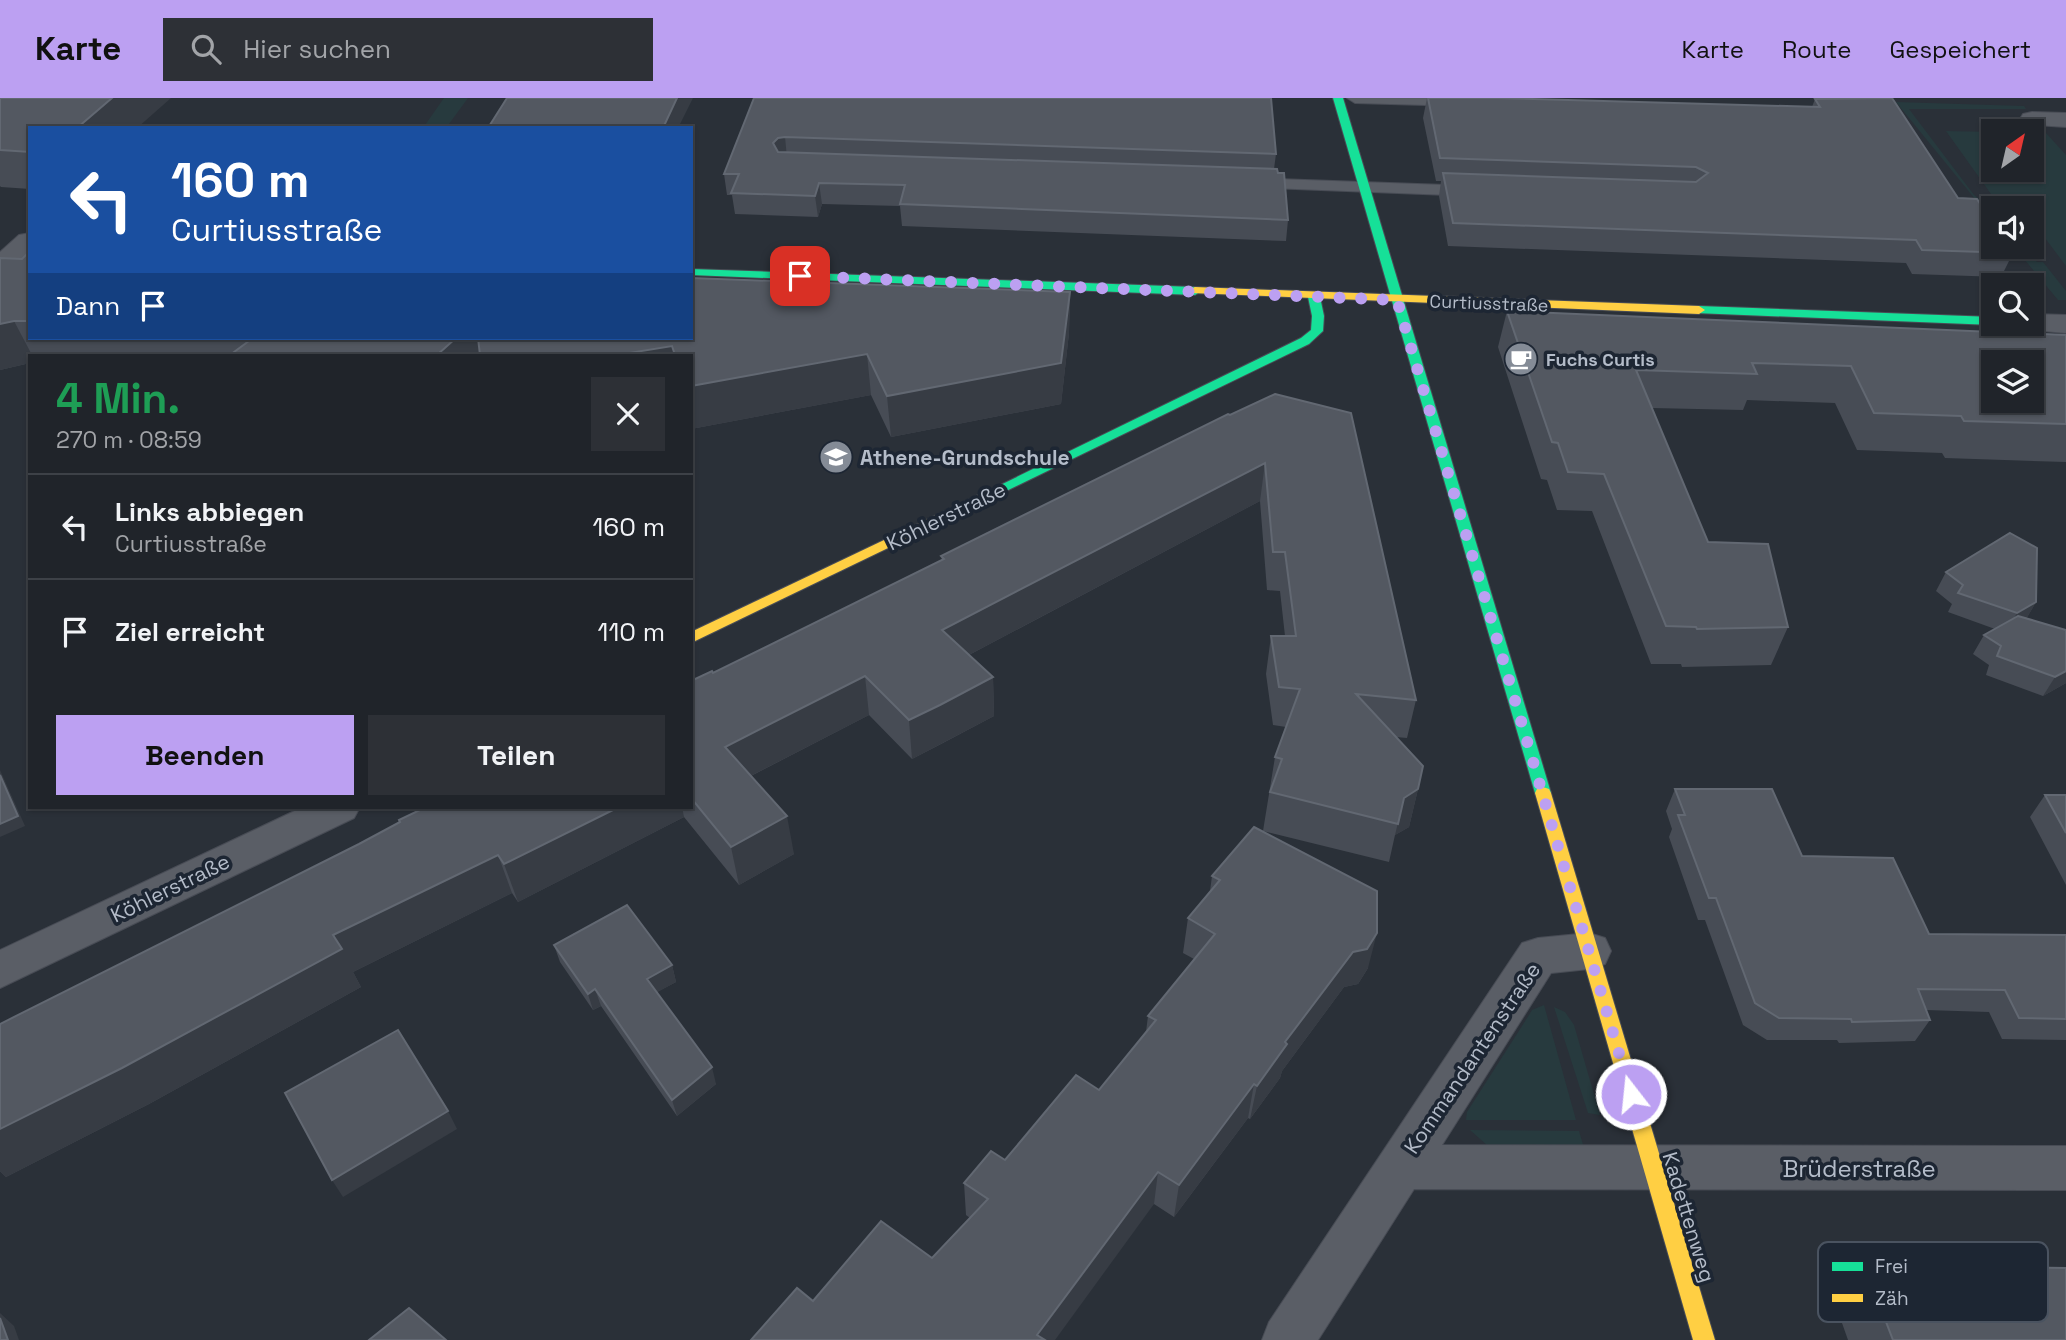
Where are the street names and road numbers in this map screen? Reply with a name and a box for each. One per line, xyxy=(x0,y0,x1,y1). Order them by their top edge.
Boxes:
street label: Curtiusstraße xyxy=(1429,289,1549,317)
street label: Köhlerstraße xyxy=(882,476,1010,556)
street label: Köhlerstraße xyxy=(106,848,234,928)
street label: Kommandantenstraße xyxy=(1398,957,1546,1159)
street label: Kadettenweg xyxy=(1656,1149,1722,1285)
street label: Brüderstraße xyxy=(1782,1153,1936,1184)

